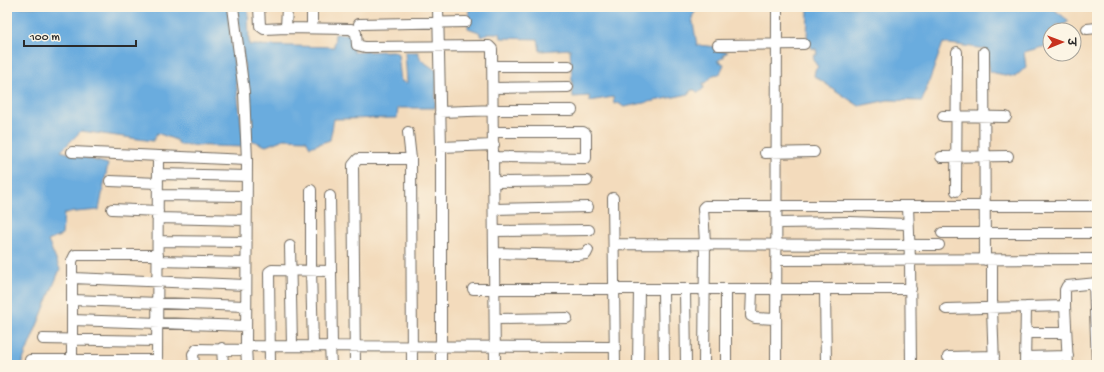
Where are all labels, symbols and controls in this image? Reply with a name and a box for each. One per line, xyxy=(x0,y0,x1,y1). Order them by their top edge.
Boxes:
scale bar xyxy=(24,22,136,48)
north arrow xyxy=(1042,22,1082,62)
text: 100 m xyxy=(29,31,60,45)
text: उ xyxy=(1064,37,1077,47)

